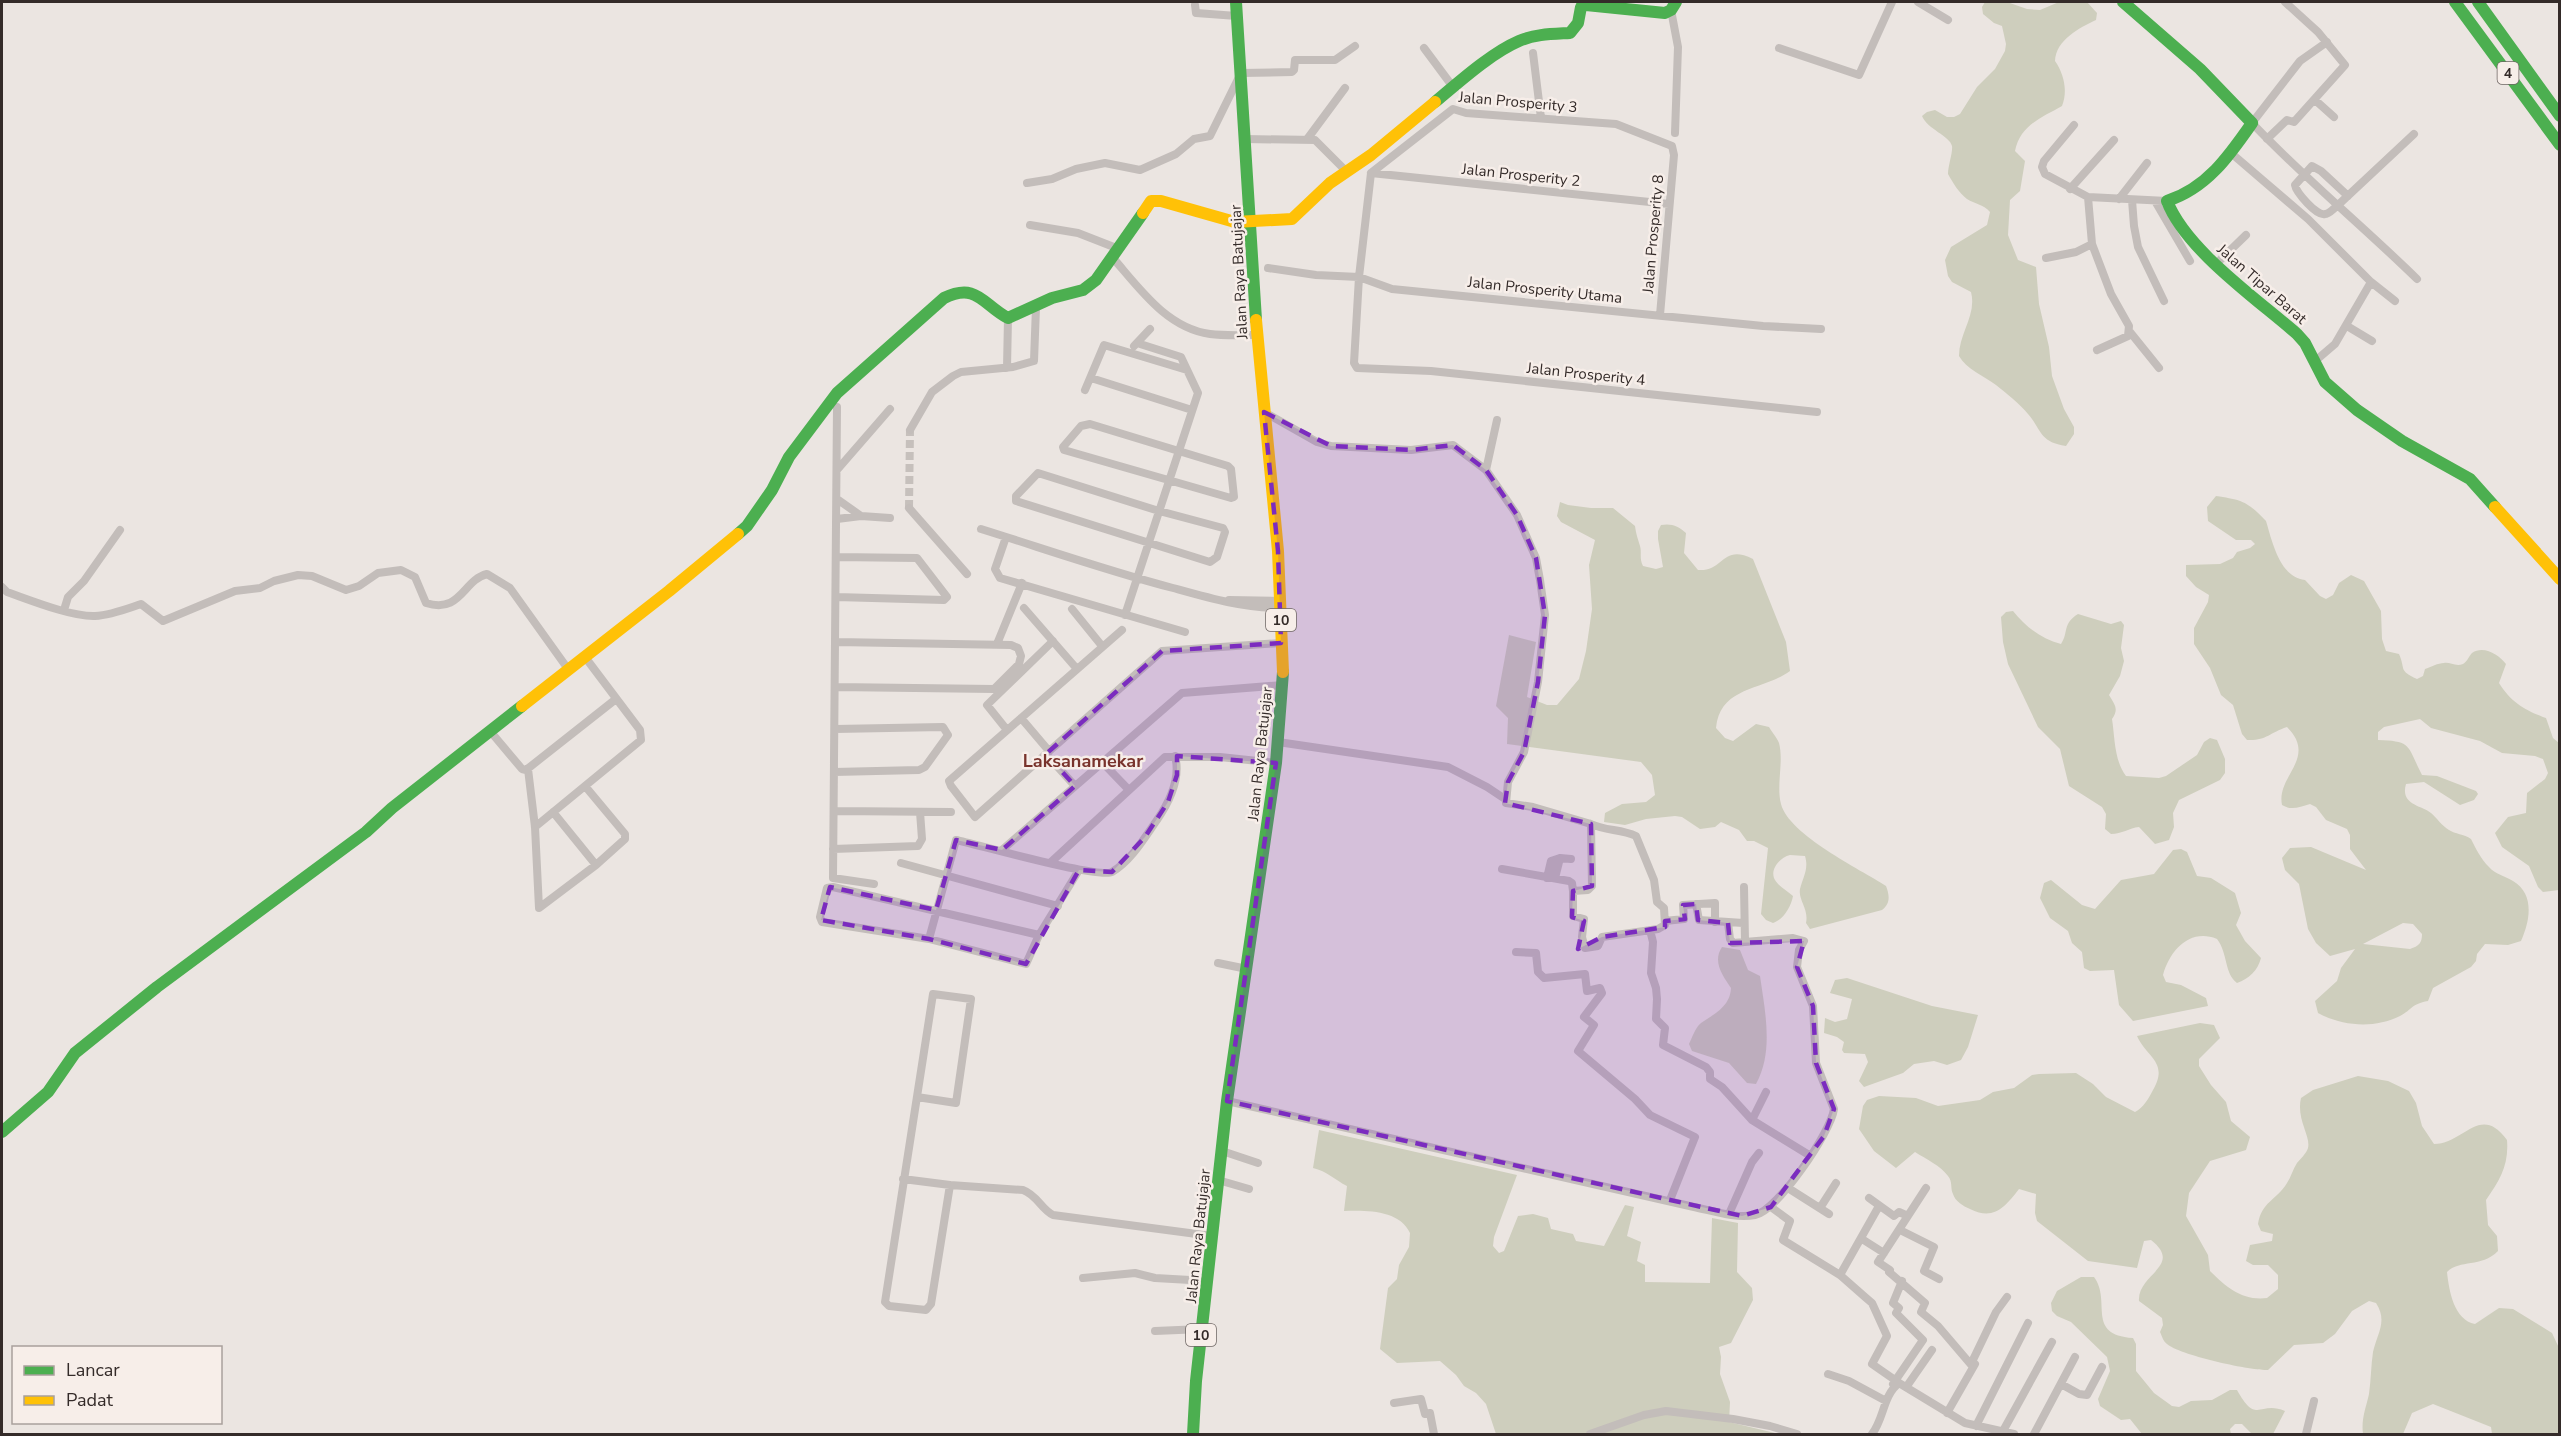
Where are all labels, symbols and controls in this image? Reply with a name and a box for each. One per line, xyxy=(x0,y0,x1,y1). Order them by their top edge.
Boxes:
road number: 4 xyxy=(2498,62,2518,84)
street label: Jalan Prosperity 3 xyxy=(1457,87,1578,117)
street label: Jalan Prosperity 2 xyxy=(1460,159,1581,191)
street label: Jalan Prosperity 8 xyxy=(1638,174,1668,295)
street label: Jalan Raya Batujajar xyxy=(1225,203,1253,341)
street label: Jalan Tipar Barat xyxy=(2212,239,2312,329)
street label: Jalan Prosperity Utama xyxy=(1466,272,1623,308)
street label: Jalan Prosperity 4 xyxy=(1525,358,1646,390)
road number: 10 xyxy=(1266,609,1296,631)
street label: Jalan Raya Batujajar xyxy=(1243,685,1277,823)
district label: Laksanamekar xyxy=(1023,749,1143,773)
street label: Jalan Raya Batujajar xyxy=(1181,1167,1215,1305)
road number: 10 xyxy=(1186,1324,1216,1346)
legend xyxy=(12,1346,222,1424)
text: Lancar xyxy=(66,1358,120,1382)
text: Padat xyxy=(66,1388,114,1412)

